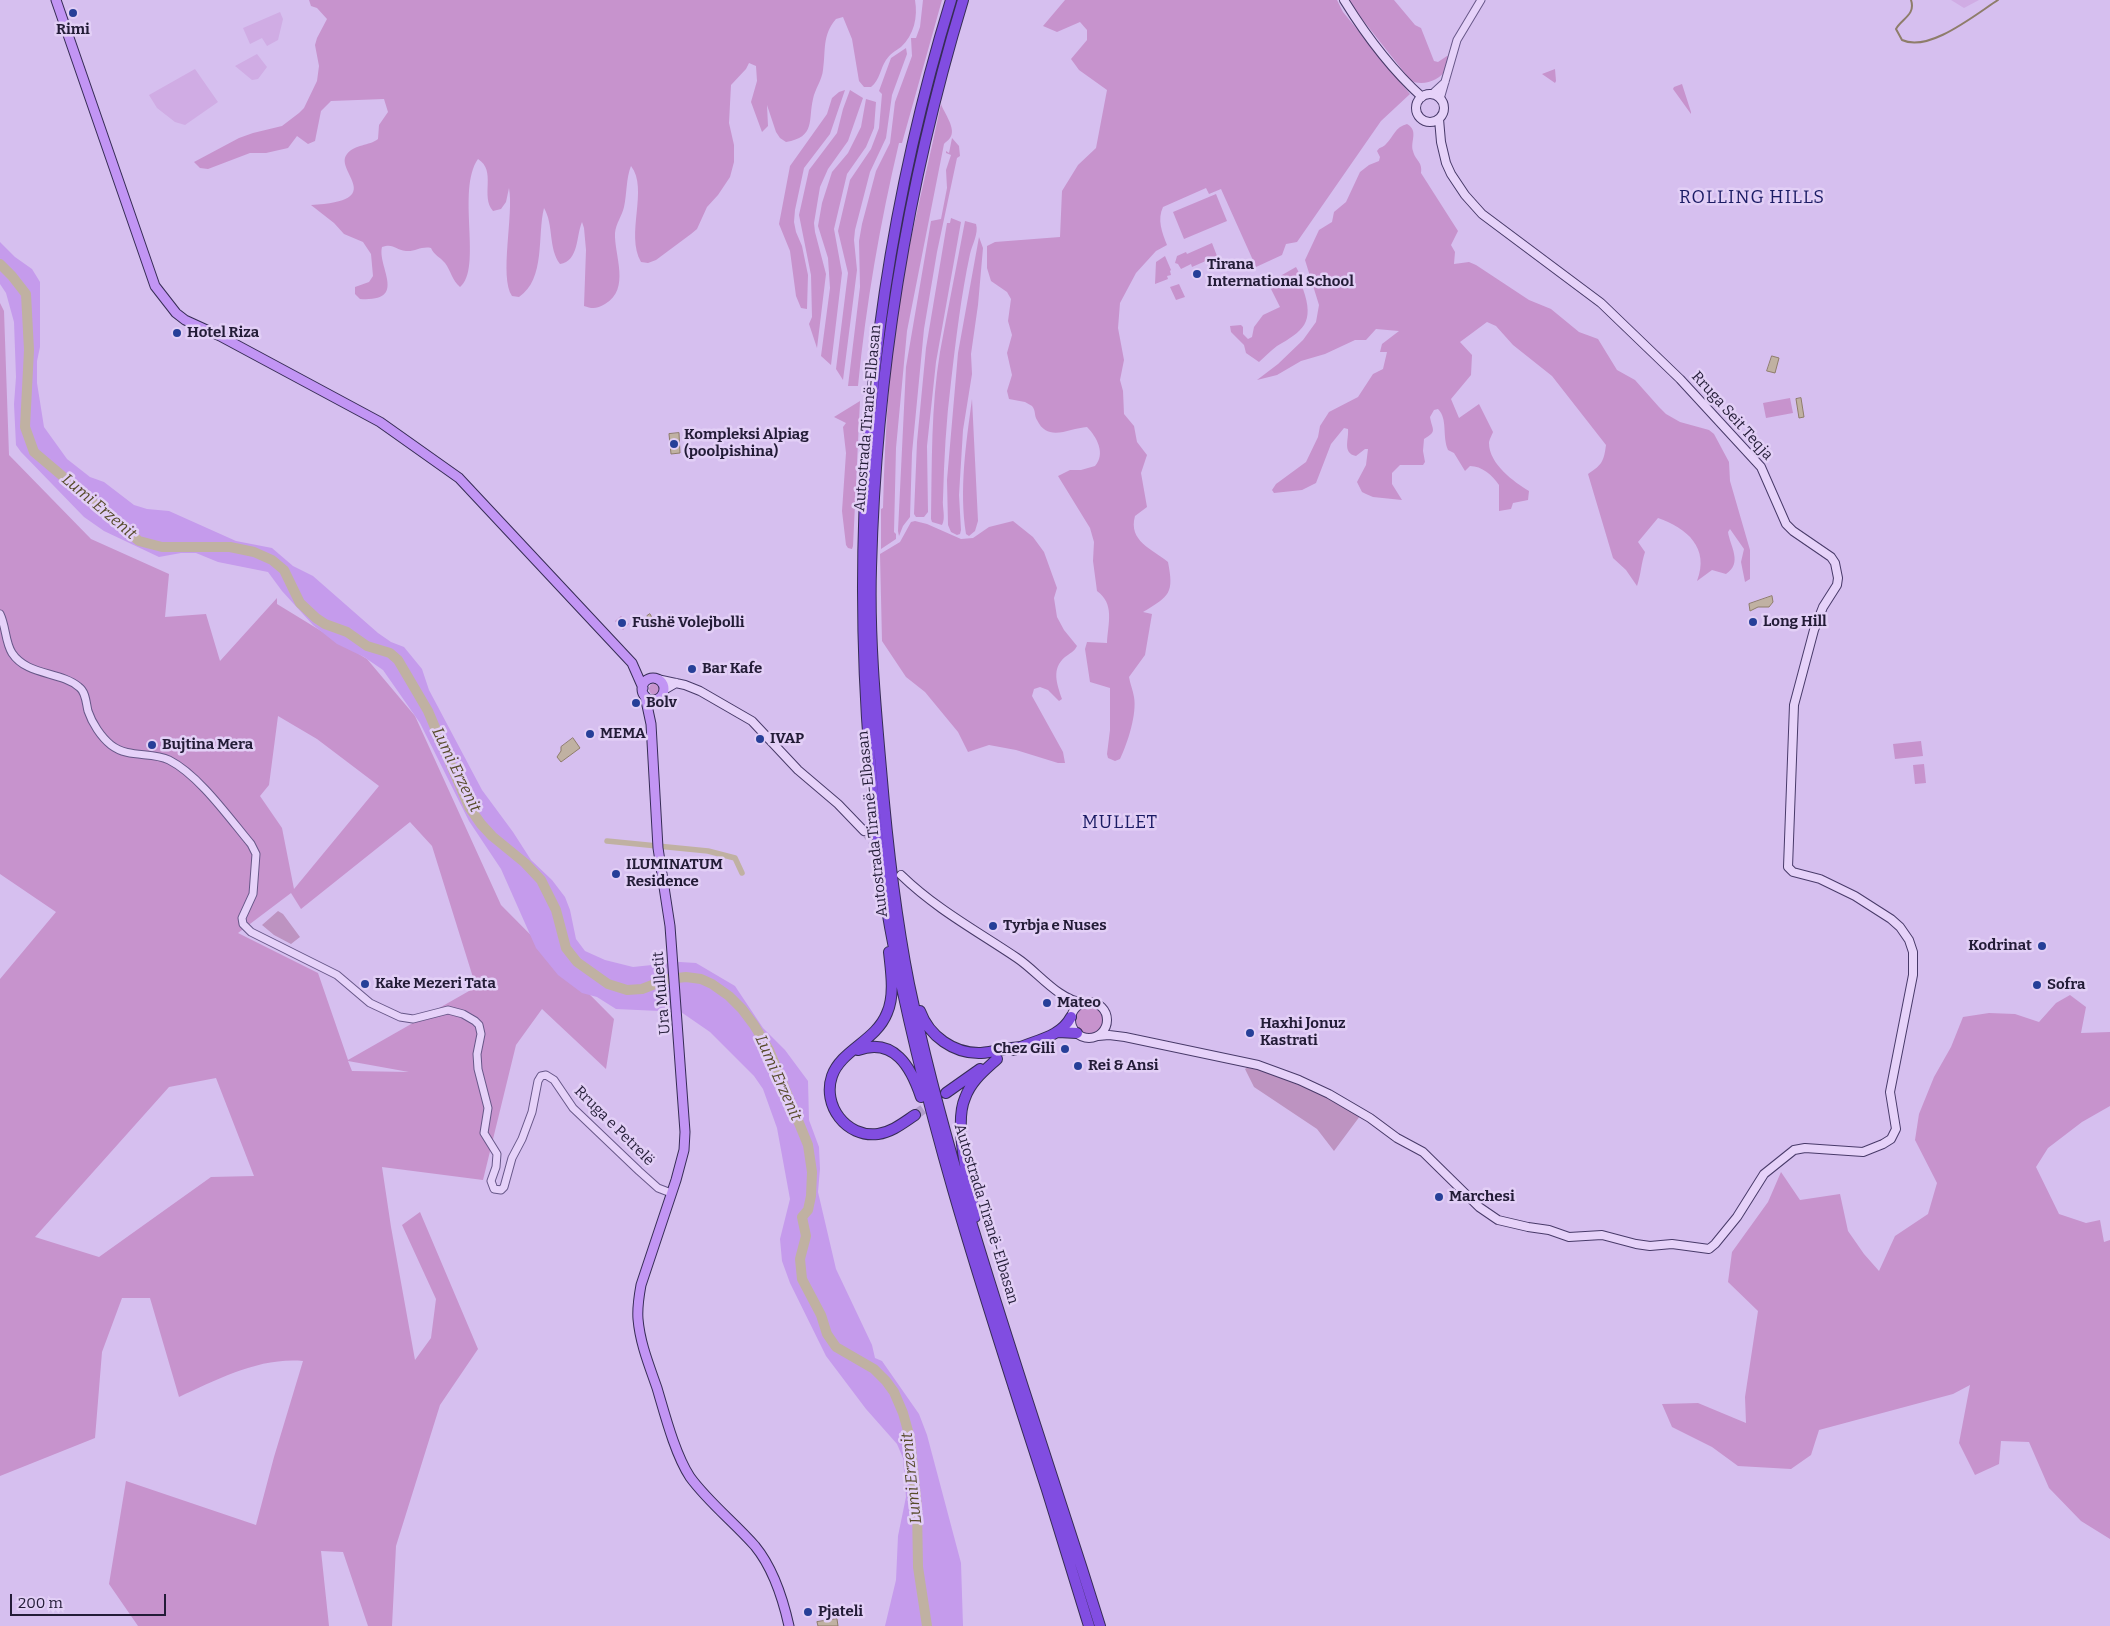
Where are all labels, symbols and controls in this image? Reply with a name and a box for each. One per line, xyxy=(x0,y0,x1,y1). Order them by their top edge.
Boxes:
marker: Rimi xyxy=(67,7,79,19)
place label: Rimi xyxy=(56,21,90,39)
district label: ROLLING HILLS xyxy=(1677,187,1827,209)
place label: Tirana International School xyxy=(1207,256,1354,291)
marker: Tirana International School xyxy=(1191,268,1203,280)
place label: Hotel Riza xyxy=(187,324,259,342)
street label: Autostrada Tiranë-Elbasan xyxy=(851,324,885,512)
marker: Hotel Riza xyxy=(171,327,183,339)
street label: Rruga Seit Teqja xyxy=(1687,368,1777,464)
place label: Kompleksi Alpiag (poolpishina) xyxy=(684,426,809,461)
marker: Kompleksi Alpiag (poolpishina) xyxy=(668,438,680,450)
water label: Lumi Erzenit xyxy=(58,470,140,544)
place label: Long Hill xyxy=(1763,613,1827,631)
place label: Fushë Volejbolli xyxy=(632,614,745,632)
marker: Long Hill xyxy=(1747,616,1759,628)
marker: Fushë Volejbolli xyxy=(616,617,628,629)
place label: Bar Kafe xyxy=(702,660,762,678)
marker: Bar Kafe xyxy=(686,663,698,675)
place label: Bolv xyxy=(646,694,677,712)
marker: Bolv xyxy=(630,697,642,709)
water label: Lumi Erzenit xyxy=(427,725,485,815)
place label: MEMA xyxy=(600,725,646,743)
marker: MEMA xyxy=(584,728,596,740)
place label: IVAP xyxy=(770,730,804,748)
street label: Autostrada Tiranë-Elbasan xyxy=(854,730,892,918)
marker: IVAP xyxy=(754,733,766,745)
place label: Bujtina Mera xyxy=(162,736,253,754)
marker: Bujtina Mera xyxy=(146,739,158,751)
district label: MULLET xyxy=(1081,812,1159,834)
place label: ILUMINATUM Residence xyxy=(626,856,723,891)
marker: ILUMINATUM Residence xyxy=(610,868,622,880)
place label: Tyrbja e Nuses xyxy=(1003,917,1107,935)
marker: Tyrbja e Nuses xyxy=(987,920,999,932)
place label: Kodrinat xyxy=(1968,937,2032,955)
marker: Kodrinat xyxy=(2036,940,2048,952)
street label: Ura Mulletit xyxy=(649,951,675,1035)
place label: Kake Mezeri Tata xyxy=(375,975,496,993)
place label: Sofra xyxy=(2047,976,2085,994)
marker: Kake Mezeri Tata xyxy=(359,978,371,990)
marker: Sofra xyxy=(2031,979,2043,991)
place label: Mateo xyxy=(1057,994,1101,1012)
marker: Mateo xyxy=(1041,997,1053,1009)
place label: Haxhi Jonuz Kastrati xyxy=(1260,1015,1346,1050)
marker: Haxhi Jonuz Kastrati xyxy=(1244,1027,1256,1039)
water label: Lumi Erzenit xyxy=(751,1032,805,1124)
place label: Chez Gili xyxy=(993,1040,1055,1058)
marker: Chez Gili xyxy=(1059,1043,1071,1055)
place label: Rei & Ansi xyxy=(1088,1057,1159,1075)
marker: Rei & Ansi xyxy=(1072,1060,1084,1072)
street label: Rruga e Petrelë xyxy=(570,1082,658,1170)
street label: Autostrada Tiranë-Elbasan xyxy=(950,1122,1022,1306)
place label: Marchesi xyxy=(1449,1188,1515,1206)
marker: Marchesi xyxy=(1433,1191,1445,1203)
water label: Lumi Erzenit xyxy=(898,1431,926,1525)
scale bar xyxy=(12,1584,169,1616)
text: 200 m xyxy=(18,1594,63,1612)
place label: Pjateli xyxy=(818,1603,863,1621)
marker: Pjateli xyxy=(802,1606,814,1618)

